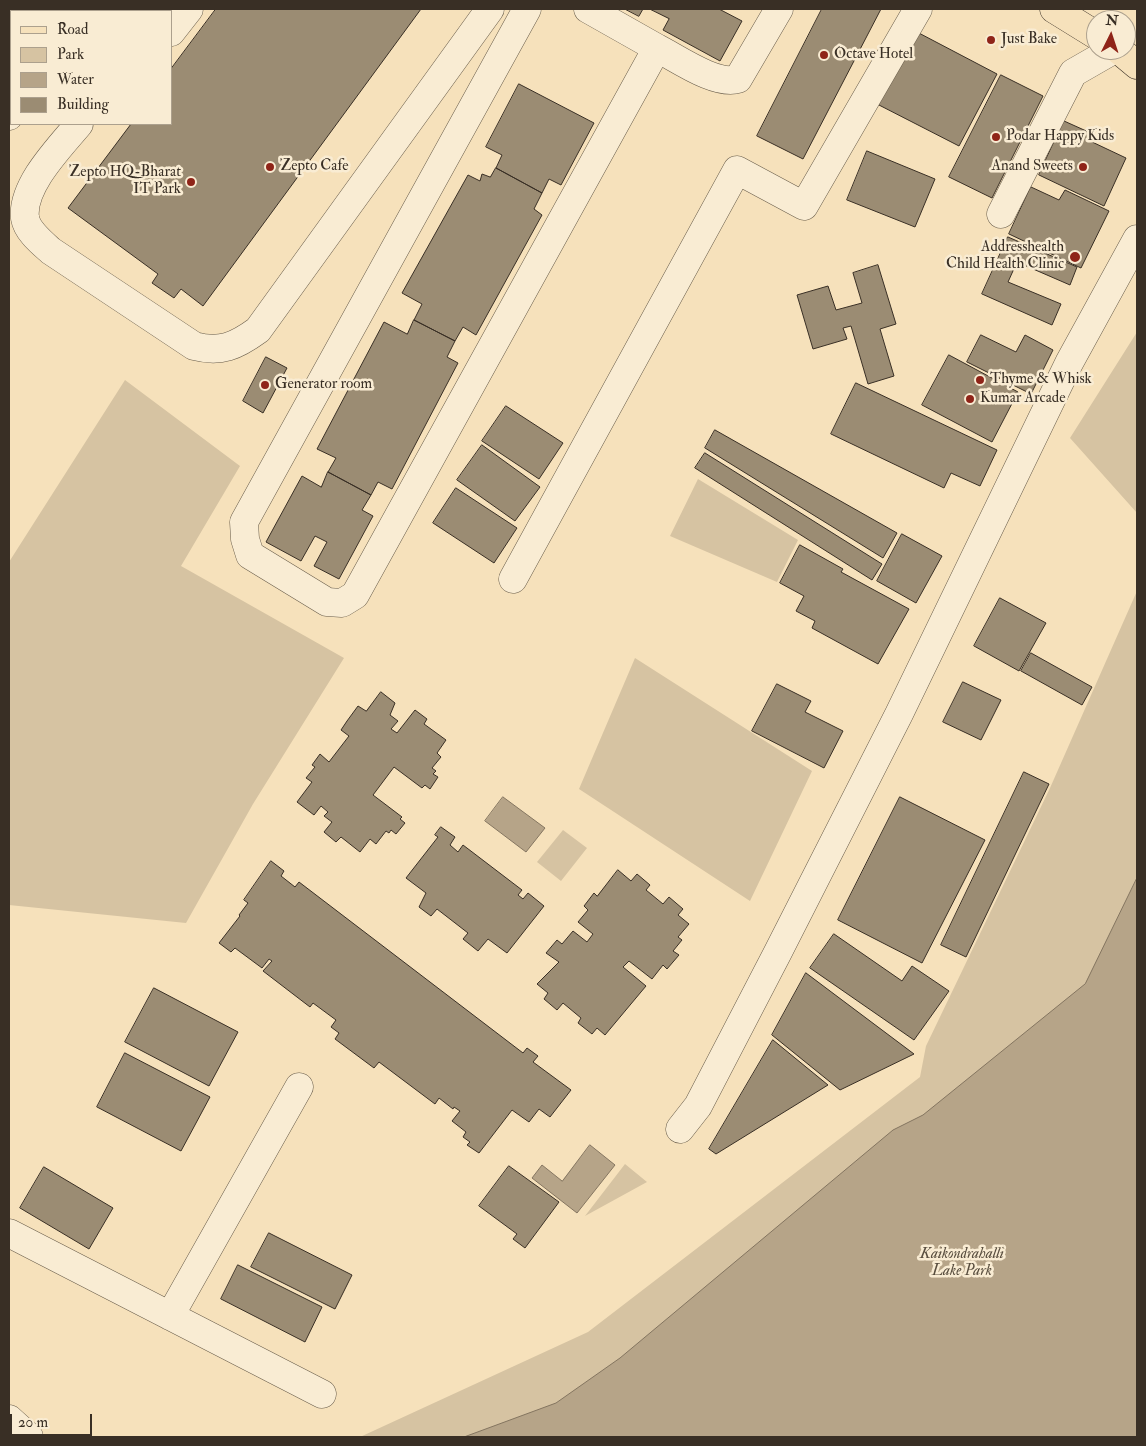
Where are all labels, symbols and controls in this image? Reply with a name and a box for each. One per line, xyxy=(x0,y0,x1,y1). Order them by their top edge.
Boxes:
legend xyxy=(10,10,172,125)
north arrow xyxy=(1086,10,1136,60)
text: N xyxy=(1105,12,1119,29)
text: Road xyxy=(57,20,88,39)
place label: Just Bake xyxy=(1001,31,1057,49)
marker: Just Bake xyxy=(985,34,997,46)
text: Park xyxy=(57,45,84,64)
place label: Octave Hotel xyxy=(834,46,913,64)
marker: Octave Hotel xyxy=(818,49,830,61)
text: Water xyxy=(57,70,94,89)
text: Building xyxy=(57,95,109,114)
place label: Podar Happy Kids xyxy=(1006,128,1114,146)
marker: Podar Happy Kids xyxy=(990,131,1002,143)
place label: Zepto Cafe xyxy=(280,158,348,176)
place label: Anand Sweets xyxy=(991,158,1073,176)
marker: Zepto Cafe xyxy=(264,161,276,173)
marker: Anand Sweets xyxy=(1077,161,1089,173)
place label: Zepto HQ-Bharat IT Park xyxy=(69,164,181,199)
marker: Zepto HQ-Bharat IT Park xyxy=(185,176,197,188)
place label: Addresshealth Child Health Clinic xyxy=(946,239,1064,274)
marker: Addresshealth Child Health Clinic xyxy=(1068,250,1082,264)
place label: Thyme & Whisk xyxy=(990,371,1092,389)
marker: Thyme & Whisk xyxy=(974,374,986,386)
place label: Generator room xyxy=(275,376,372,394)
marker: Generator room xyxy=(259,379,271,391)
place label: Kumar Arcade xyxy=(980,390,1065,408)
marker: Kumar Arcade xyxy=(964,393,976,405)
park label: Kaikondrahalli Lake Park xyxy=(920,1246,1004,1281)
scale bar xyxy=(12,1404,95,1436)
text: 20 m xyxy=(18,1413,48,1432)

